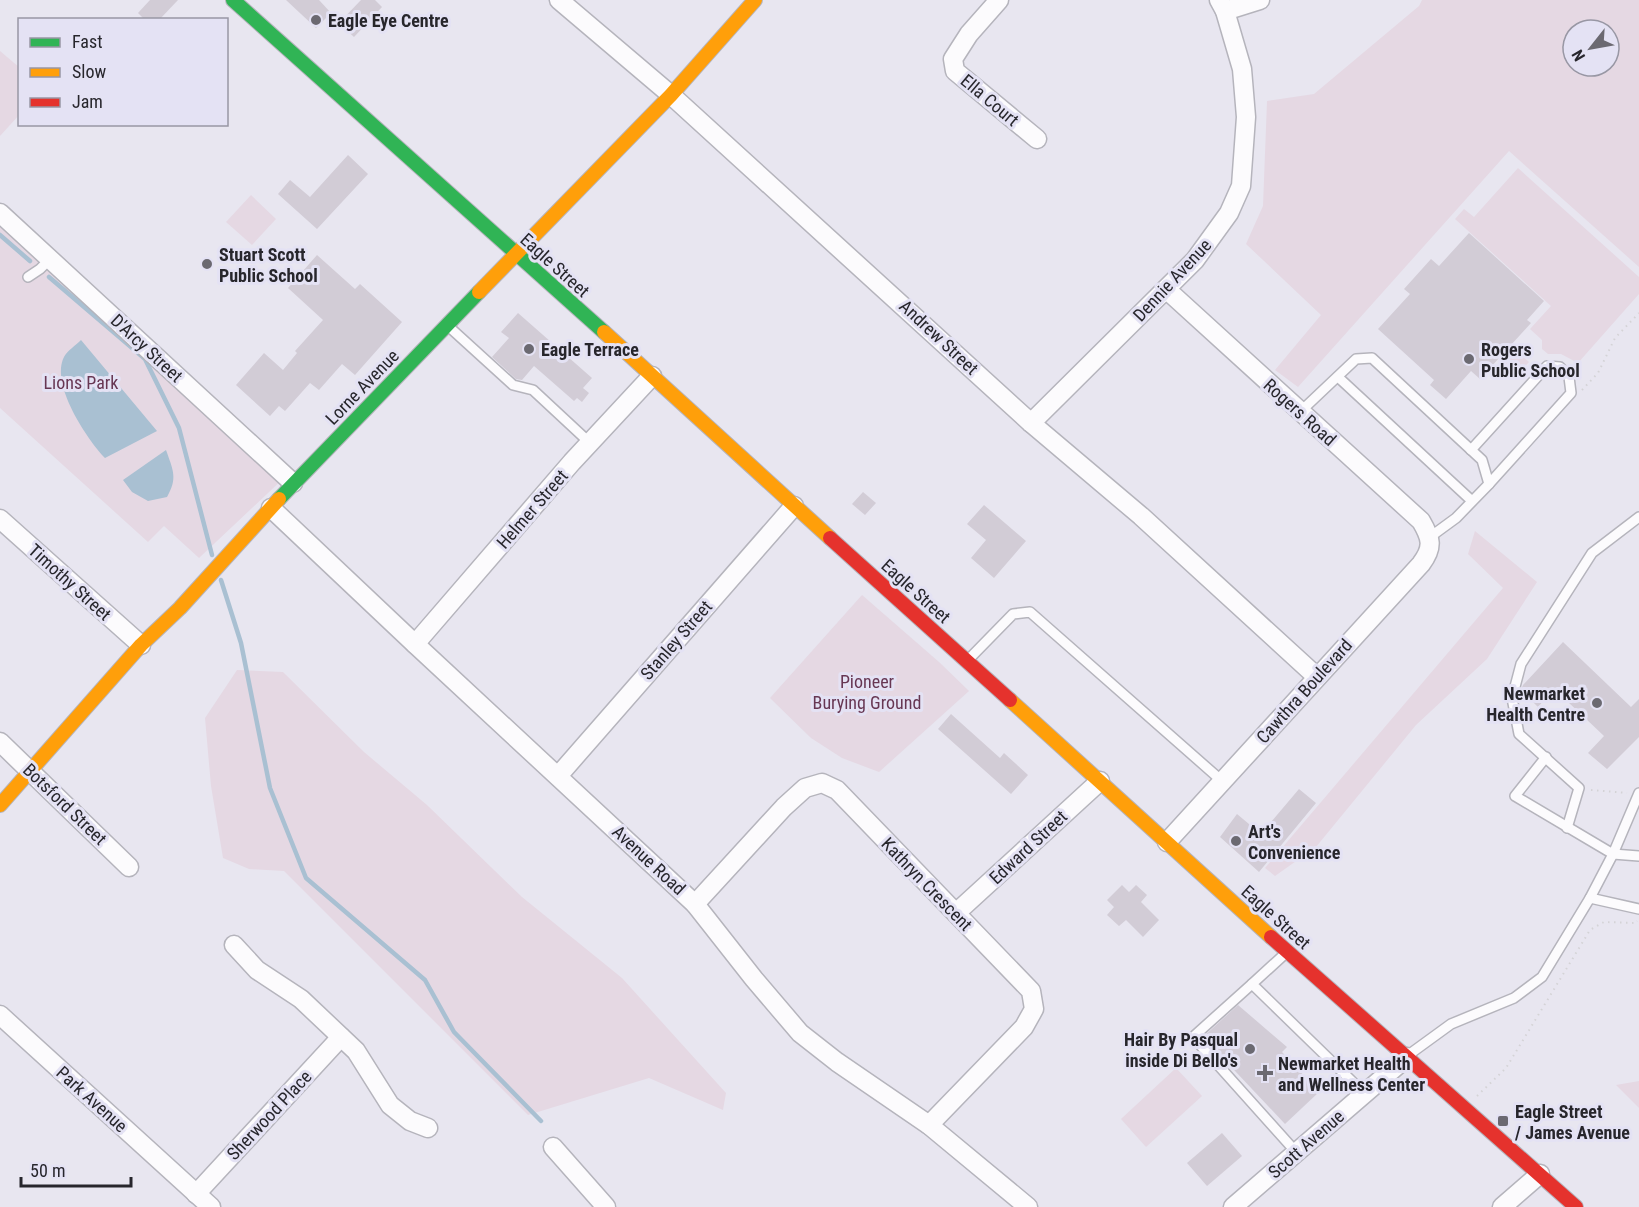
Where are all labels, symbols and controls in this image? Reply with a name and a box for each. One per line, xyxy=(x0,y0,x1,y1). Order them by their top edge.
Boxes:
place label: Eagle Eye Centre xyxy=(328,10,449,31)
marker: Eagle Eye Centre xyxy=(309,13,323,27)
legend xyxy=(18,18,228,126)
north arrow xyxy=(1561,18,1621,78)
text: Fast xyxy=(72,31,103,52)
text: N xyxy=(1568,46,1589,65)
text: Slow xyxy=(72,61,107,82)
street label: Ella Court xyxy=(957,70,1023,130)
text: Jam xyxy=(72,91,103,112)
street label: Eagle Street xyxy=(516,229,594,301)
street label: Dennie Avenue xyxy=(1129,235,1215,325)
place label: Stuart Scott Public School xyxy=(219,244,318,286)
marker: Stuart Scott Public School xyxy=(200,257,214,271)
street label: Andrew Street xyxy=(895,295,983,379)
street label: D'Arcy Street xyxy=(107,310,187,386)
place label: Eagle Terrace xyxy=(541,339,639,360)
place label: Rogers Public School xyxy=(1481,339,1580,381)
marker: Eagle Terrace xyxy=(522,342,536,356)
street label: Lorne Avenue xyxy=(321,345,403,429)
marker: Rogers Public School xyxy=(1462,352,1476,366)
park label: Lions Park xyxy=(44,372,118,393)
street label: Rogers Road xyxy=(1260,374,1340,450)
street label: Helmer Street xyxy=(492,465,572,553)
street label: Timothy Street xyxy=(24,539,116,625)
street label: Eagle Street xyxy=(877,555,955,627)
street label: Stanley Street xyxy=(636,596,716,684)
street label: Cawthra Boulevard xyxy=(1252,635,1356,747)
park label: Pioneer Burying Ground xyxy=(813,671,921,713)
place label: Newmarket Health Centre xyxy=(1486,683,1585,725)
marker: Newmarket Health Centre xyxy=(1590,696,1604,710)
street label: Botsford Street xyxy=(19,759,111,849)
street label: Edward Street xyxy=(985,806,1071,888)
street label: Avenue Road xyxy=(608,821,690,899)
place label: Art's Convenience xyxy=(1248,821,1341,863)
street label: Kathryn Crescent xyxy=(877,833,977,935)
marker: Art's Convenience xyxy=(1229,834,1243,848)
street label: Eagle Street xyxy=(1237,881,1315,953)
place label: Hair By Pasqual inside Di Bello's xyxy=(1124,1029,1238,1071)
marker: Hair By Pasqual inside Di Bello's xyxy=(1243,1042,1257,1056)
place label: Newmarket Health and Wellness Center xyxy=(1278,1053,1425,1095)
street label: Park Avenue xyxy=(52,1062,132,1136)
marker: Newmarket Health and Wellness Center xyxy=(1256,1064,1274,1082)
street label: Sherwood Place xyxy=(222,1066,316,1164)
place label: Eagle Street / James Avenue xyxy=(1514,1101,1630,1143)
street label: Scott Avenue xyxy=(1264,1105,1348,1183)
marker: Eagle Street / James Avenue xyxy=(1496,1114,1510,1128)
scale bar xyxy=(21,1150,130,1188)
text: 50 m xyxy=(30,1160,65,1181)

